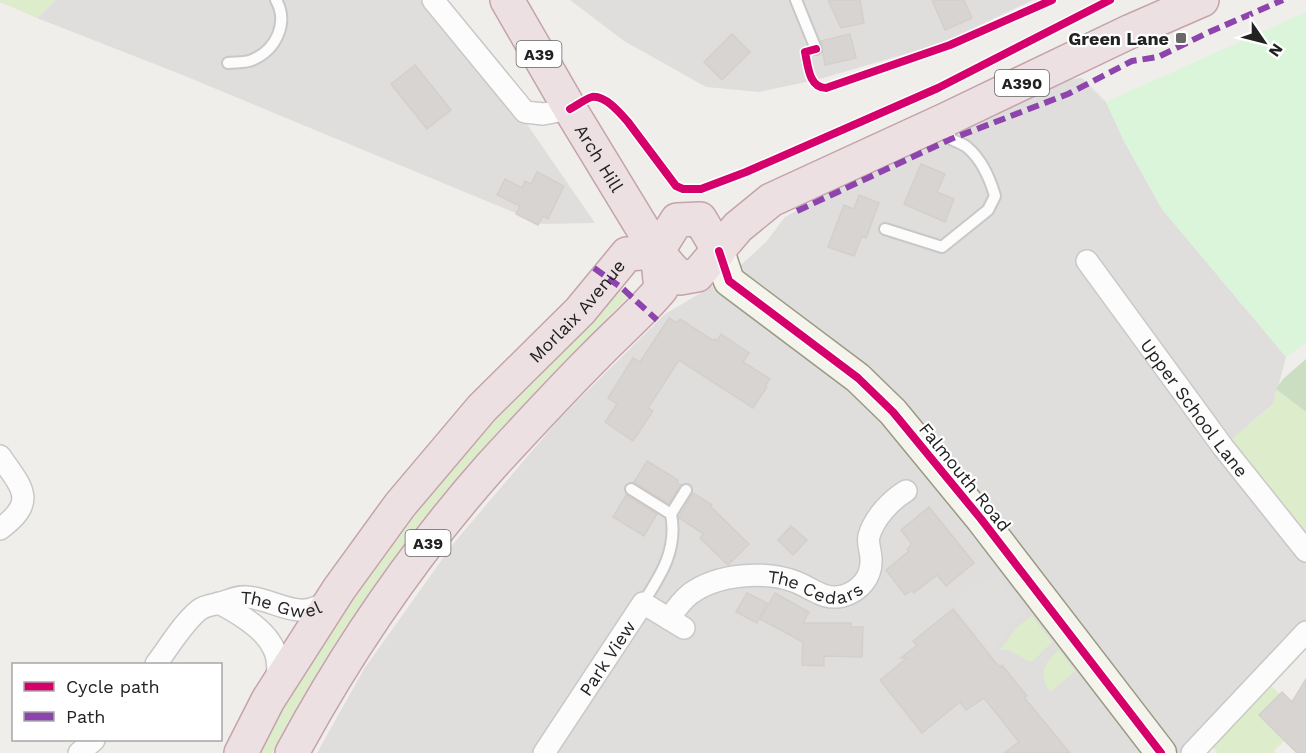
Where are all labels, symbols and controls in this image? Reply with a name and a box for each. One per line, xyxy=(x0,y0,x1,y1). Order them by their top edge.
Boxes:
north arrow xyxy=(1234,12,1294,72)
place label: Green Lane xyxy=(1068,28,1169,49)
marker: Green Lane xyxy=(1174,31,1188,45)
text: N xyxy=(1265,40,1287,61)
road number: A39 xyxy=(516,41,562,67)
road number: A390 xyxy=(995,70,1049,96)
street label: Arch Hill xyxy=(571,120,628,196)
street label: Morlaix Avenue xyxy=(524,255,629,366)
street label: Upper School Lane xyxy=(1137,334,1253,481)
street label: Falmouth Road xyxy=(915,418,1015,536)
road number: A39 xyxy=(406,530,450,556)
street label: The Cedars xyxy=(767,565,867,608)
street label: The Gwel xyxy=(240,586,325,621)
street label: Park View xyxy=(574,616,639,699)
legend xyxy=(12,663,222,741)
text: Cycle path xyxy=(66,676,160,697)
text: Path xyxy=(66,706,106,727)

